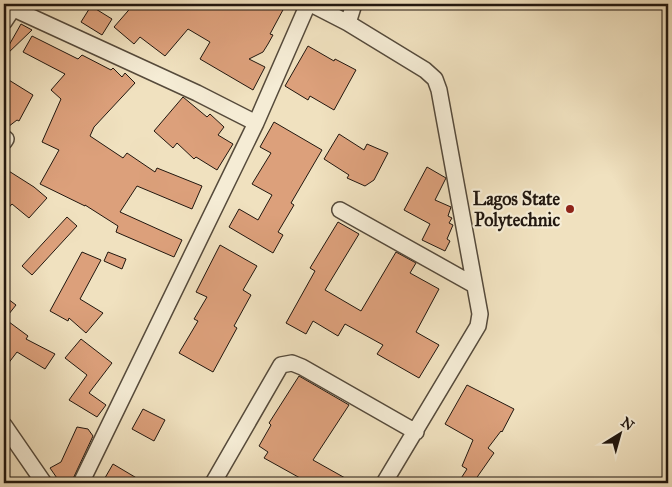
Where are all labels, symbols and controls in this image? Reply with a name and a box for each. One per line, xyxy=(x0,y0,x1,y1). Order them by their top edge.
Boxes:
place label: Lagos State Polytechnic xyxy=(473,188,560,232)
marker: Lagos State Polytechnic xyxy=(564,203,576,215)
north arrow xyxy=(594,410,644,460)
text: N xyxy=(618,414,637,434)

